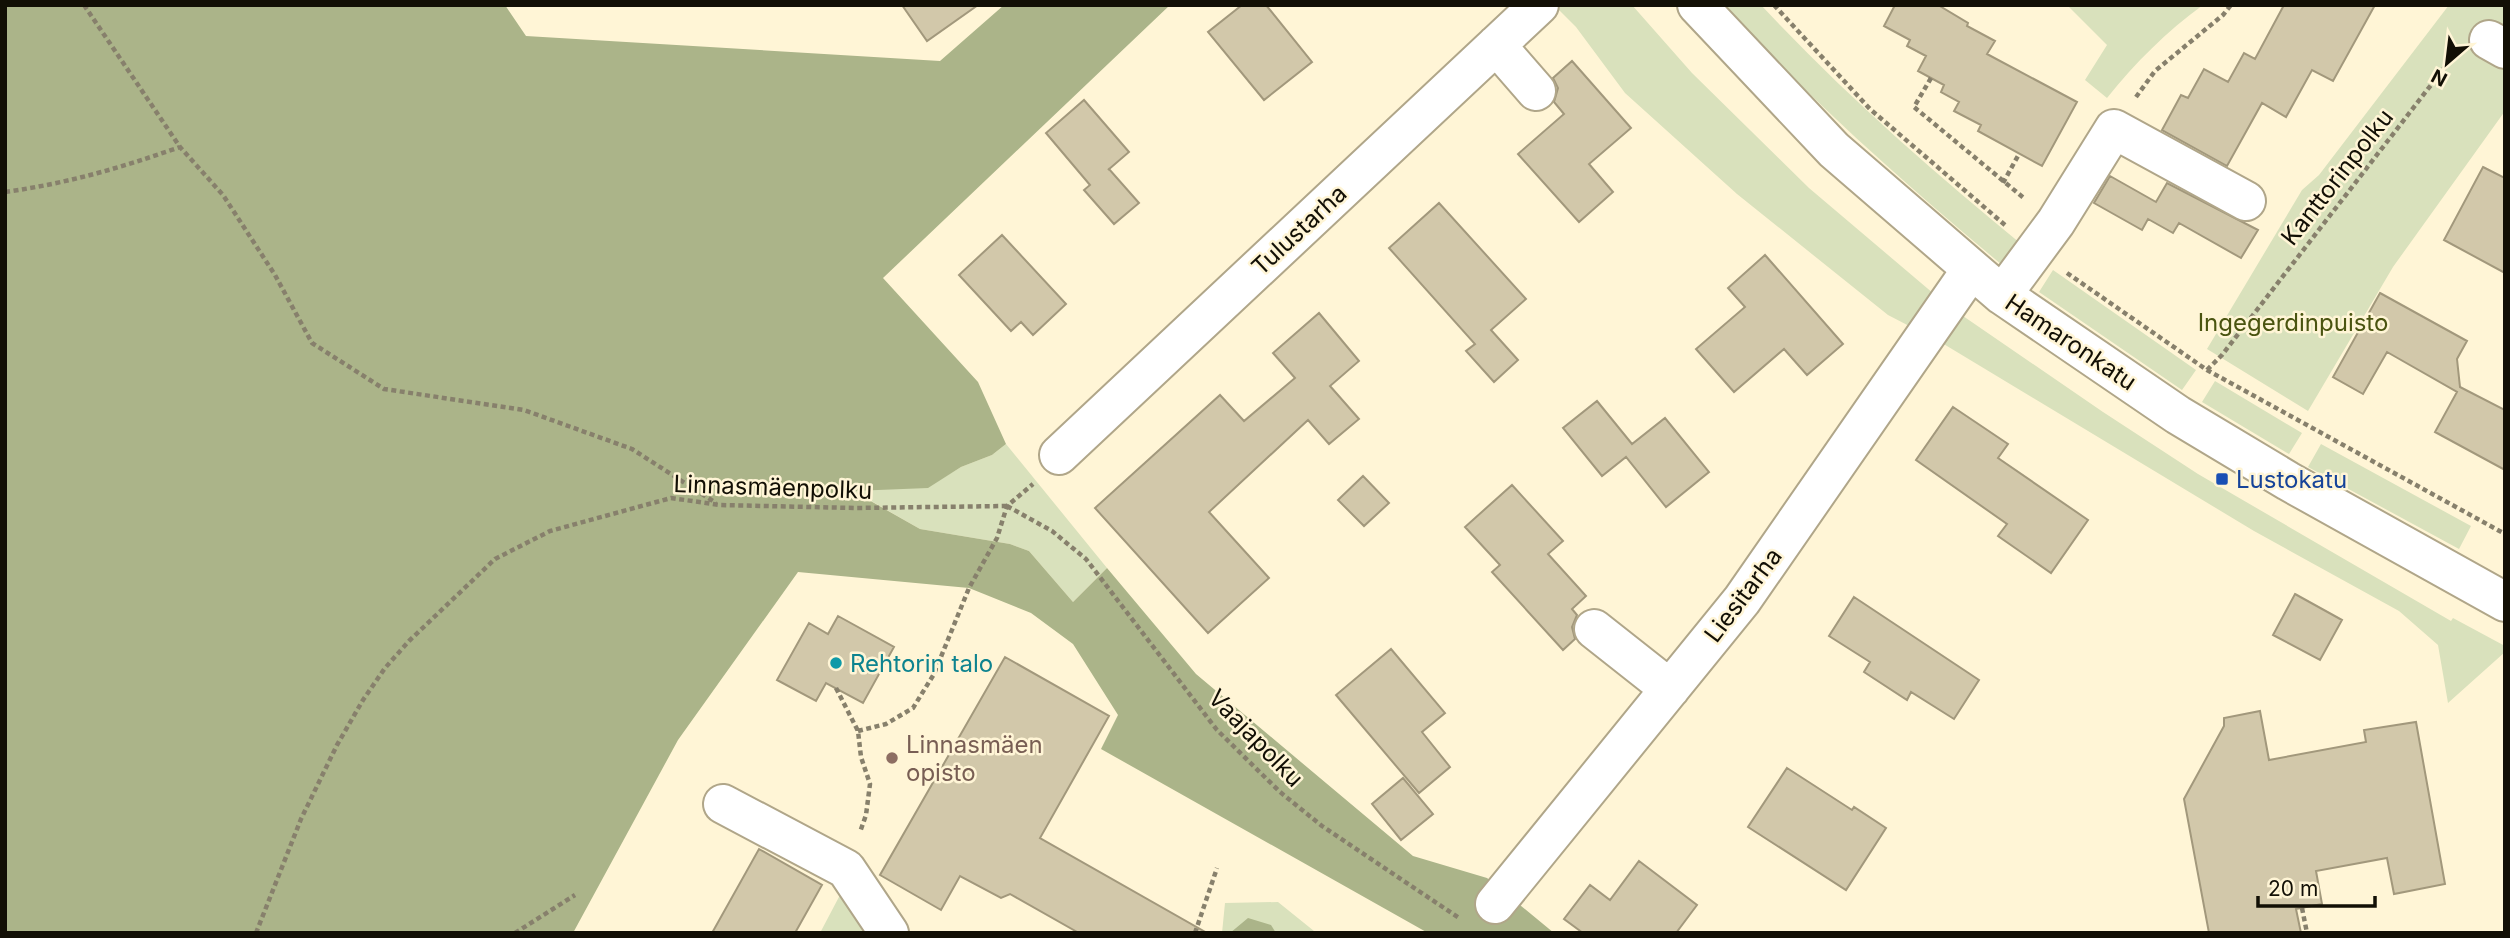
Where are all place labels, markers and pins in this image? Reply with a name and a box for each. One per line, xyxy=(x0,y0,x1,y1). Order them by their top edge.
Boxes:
place label: Lustokatu xyxy=(2236,465,2347,494)
marker: Lustokatu xyxy=(2214,471,2230,487)
place label: Rehtorin talo xyxy=(850,649,993,678)
marker: Rehtorin talo xyxy=(828,655,844,671)
place label: Linnasmäen opisto xyxy=(906,730,1043,787)
marker: Linnasmäen opisto xyxy=(884,750,900,766)

